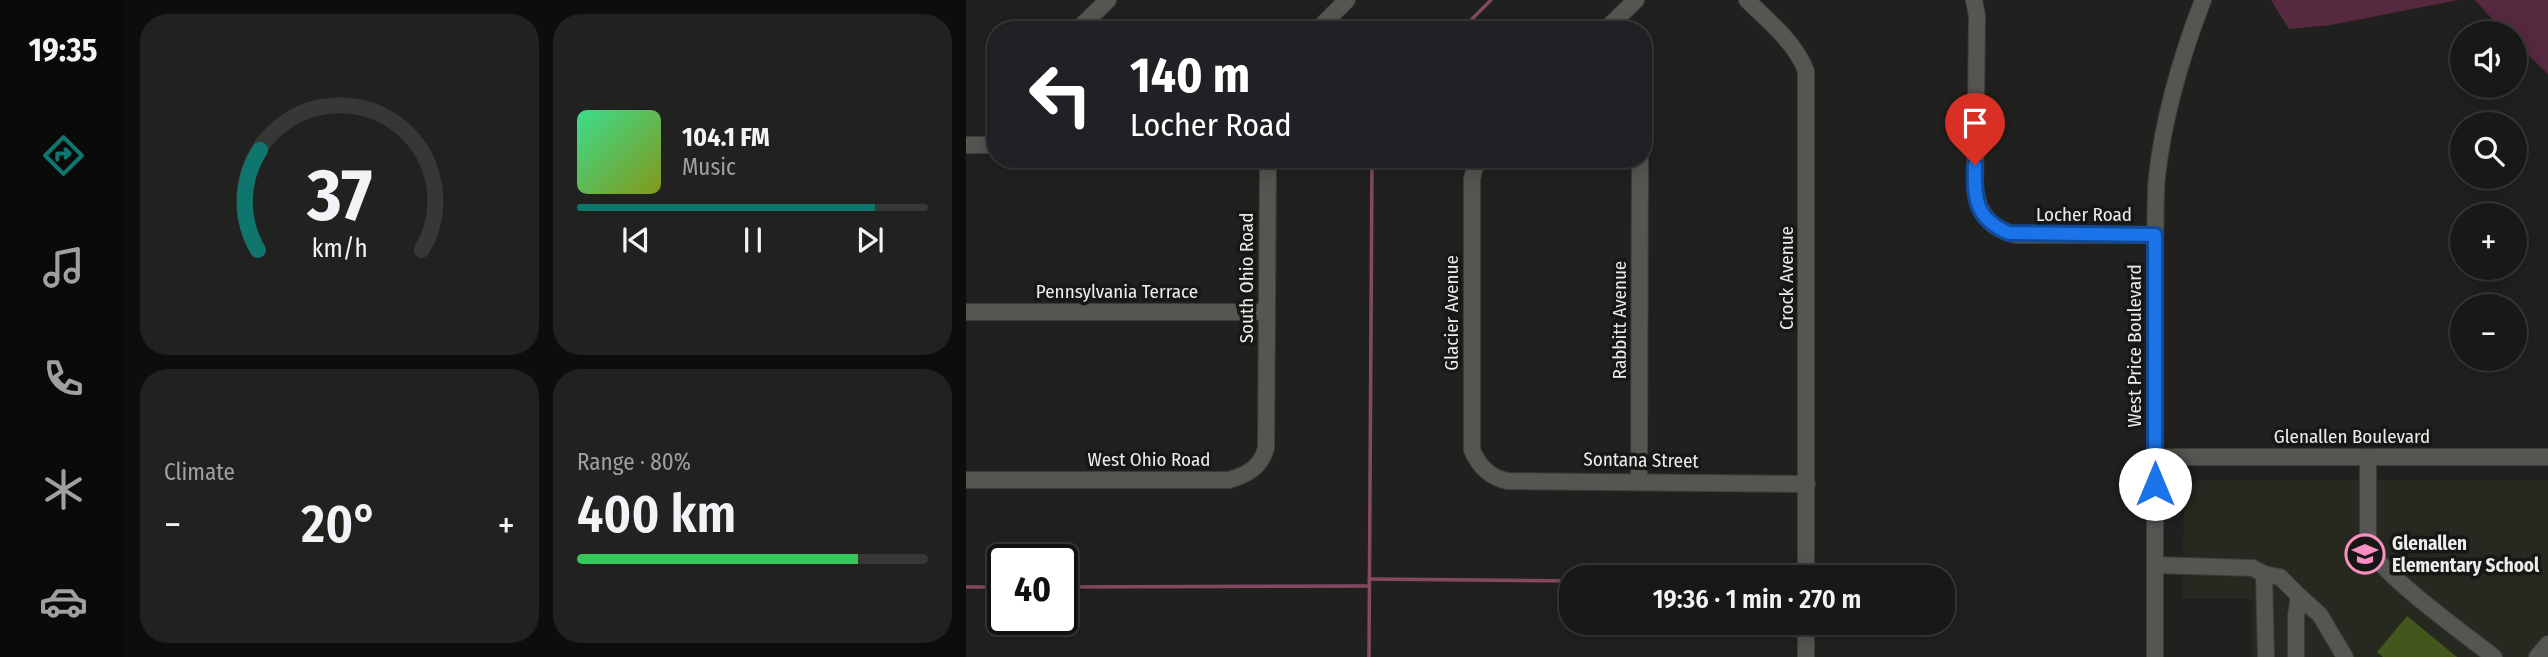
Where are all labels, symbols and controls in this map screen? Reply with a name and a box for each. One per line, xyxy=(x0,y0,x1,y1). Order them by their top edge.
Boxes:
map controls xyxy=(2450,21,2527,371)
button: sound xyxy=(2450,21,2527,98)
text: 19:35 xyxy=(29,31,97,69)
text: 140 m xyxy=(1130,46,1250,105)
icon: left xyxy=(1015,49,1106,140)
pin xyxy=(1945,93,2005,165)
icon: arrive xyxy=(1956,104,1994,142)
text: Locher Road xyxy=(1130,106,1292,144)
button: search xyxy=(2450,112,2527,189)
text: 104.1 FM xyxy=(682,122,770,153)
icon: directions xyxy=(39,131,88,180)
text: 37 xyxy=(306,153,372,240)
text: Music xyxy=(682,153,736,181)
street label: Locher Road xyxy=(2036,203,2132,226)
button: + xyxy=(2450,203,2527,280)
street label: South Ohio Road xyxy=(1235,213,1258,343)
icon: previous xyxy=(617,221,655,259)
icon: pause xyxy=(734,221,772,259)
icon: next xyxy=(851,221,889,259)
street label: Crock Avenue xyxy=(1775,226,1798,330)
text: km/h xyxy=(312,234,367,264)
icon: music xyxy=(39,243,88,292)
street label: Glacier Avenue xyxy=(1440,255,1463,371)
street label: Rabbitt Avenue xyxy=(1608,261,1631,379)
street label: West Price Boulevard xyxy=(2123,264,2146,428)
street label: Pennsylvania Terrace xyxy=(1036,280,1198,303)
button: − xyxy=(2450,294,2527,371)
icon: phone xyxy=(39,354,88,403)
street label: Glenallen Boulevard xyxy=(2274,425,2430,448)
street label: Sontana Street xyxy=(1583,447,1700,473)
position arrow xyxy=(2118,447,2192,521)
text: Range · 80% xyxy=(577,448,691,476)
street label: West Ohio Road xyxy=(1088,448,1210,471)
text: Climate xyxy=(164,458,235,486)
icon: climate xyxy=(39,465,88,514)
text: 400 km xyxy=(577,483,736,546)
text: 20° xyxy=(301,493,378,556)
text: − xyxy=(164,502,181,548)
text: + xyxy=(498,502,515,548)
place label: Glenallen Elementary School xyxy=(2392,532,2540,577)
school or university icon: Glenallen Elementary School xyxy=(2344,533,2386,575)
speed limit sign: 40 xyxy=(987,544,1078,635)
icon: car xyxy=(39,577,88,626)
text: 19:36 · 1 min · 270 m xyxy=(1653,584,1861,615)

